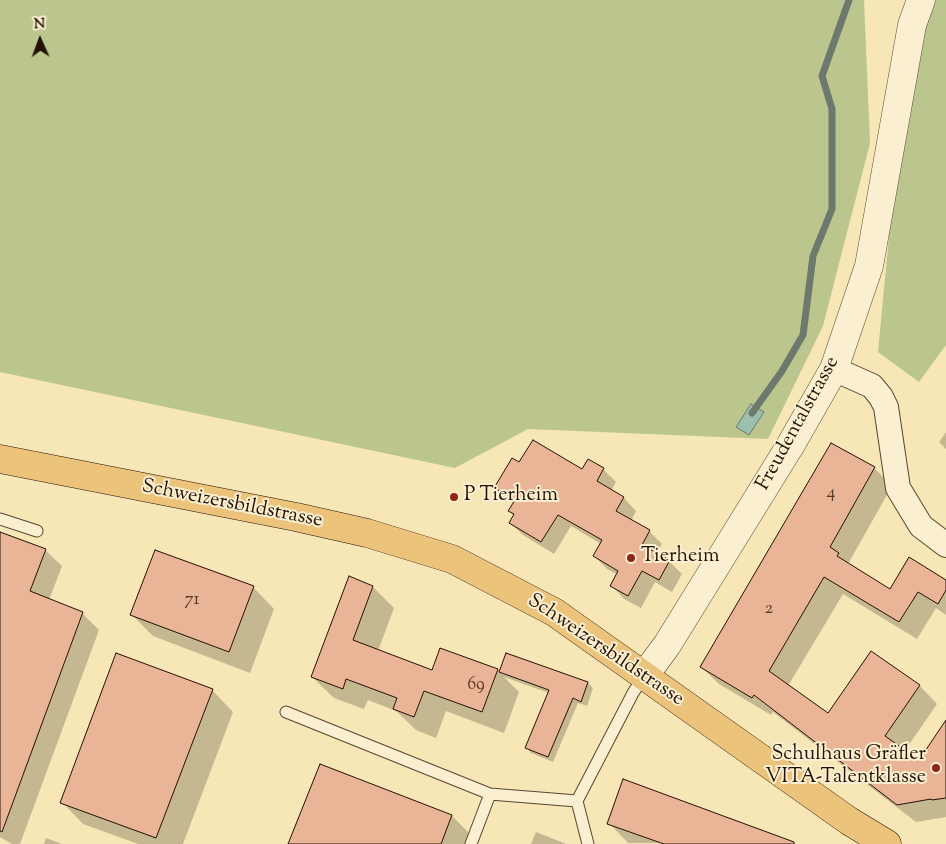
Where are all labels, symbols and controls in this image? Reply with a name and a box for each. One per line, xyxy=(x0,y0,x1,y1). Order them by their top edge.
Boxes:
north arrow xyxy=(15,15,65,65)
text: N xyxy=(34,15,45,35)
street label: Freudentalstrasse xyxy=(752,353,846,495)
street label: Schweizersbildstrasse xyxy=(140,476,324,534)
house number: 4 xyxy=(826,483,836,505)
place label: P Tierheim xyxy=(464,485,558,509)
marker: P Tierheim xyxy=(448,491,460,503)
place label: Tierheim xyxy=(641,546,719,570)
marker: Tierheim xyxy=(625,552,637,564)
house number: 71 xyxy=(184,590,200,612)
street label: Schweizersbildstrasse xyxy=(522,590,688,712)
house number: 2 xyxy=(765,599,773,621)
house number: 69 xyxy=(467,675,485,697)
place label: Schulhaus Gräfler VITA-Talentklasse xyxy=(765,744,926,791)
marker: Schulhaus Gräfler VITA-Talentklasse xyxy=(930,762,942,774)

